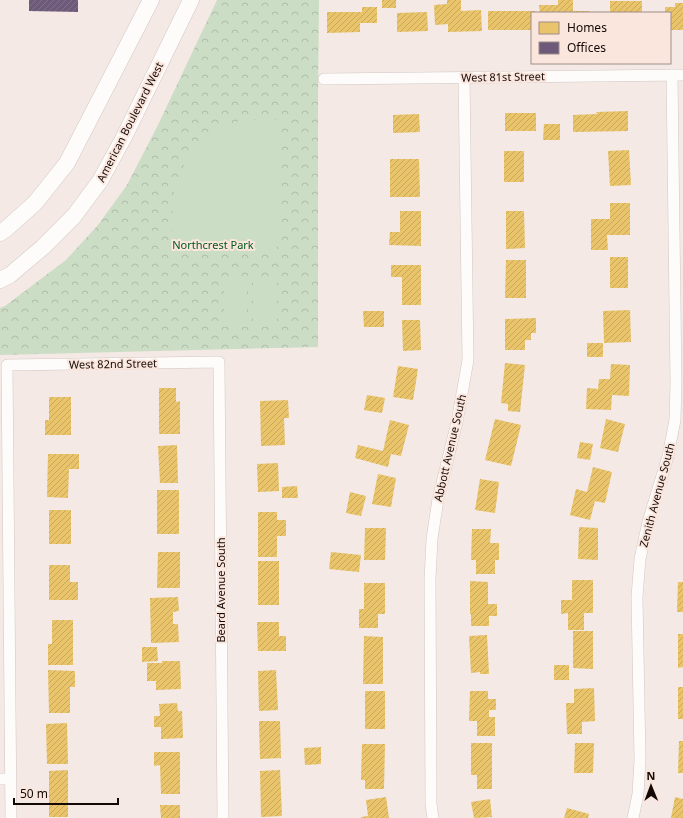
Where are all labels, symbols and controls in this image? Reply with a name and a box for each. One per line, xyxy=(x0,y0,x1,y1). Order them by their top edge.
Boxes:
legend xyxy=(531,12,671,64)
text: Homes xyxy=(567,19,607,36)
text: Offices xyxy=(567,39,606,56)
street label: American Boulevard West xyxy=(93,59,166,184)
street label: West 81st Street xyxy=(461,68,545,85)
park label: Northcrest Park xyxy=(172,237,254,252)
street label: West 82nd Street xyxy=(69,355,157,372)
street label: Abbott Avenue South xyxy=(430,393,469,503)
street label: Zenith Avenue South xyxy=(635,441,678,549)
street label: Beard Avenue South xyxy=(213,537,228,643)
north arrow xyxy=(631,766,671,806)
text: N xyxy=(646,768,655,783)
scale bar xyxy=(14,780,118,806)
text: 50 m xyxy=(20,785,48,802)

